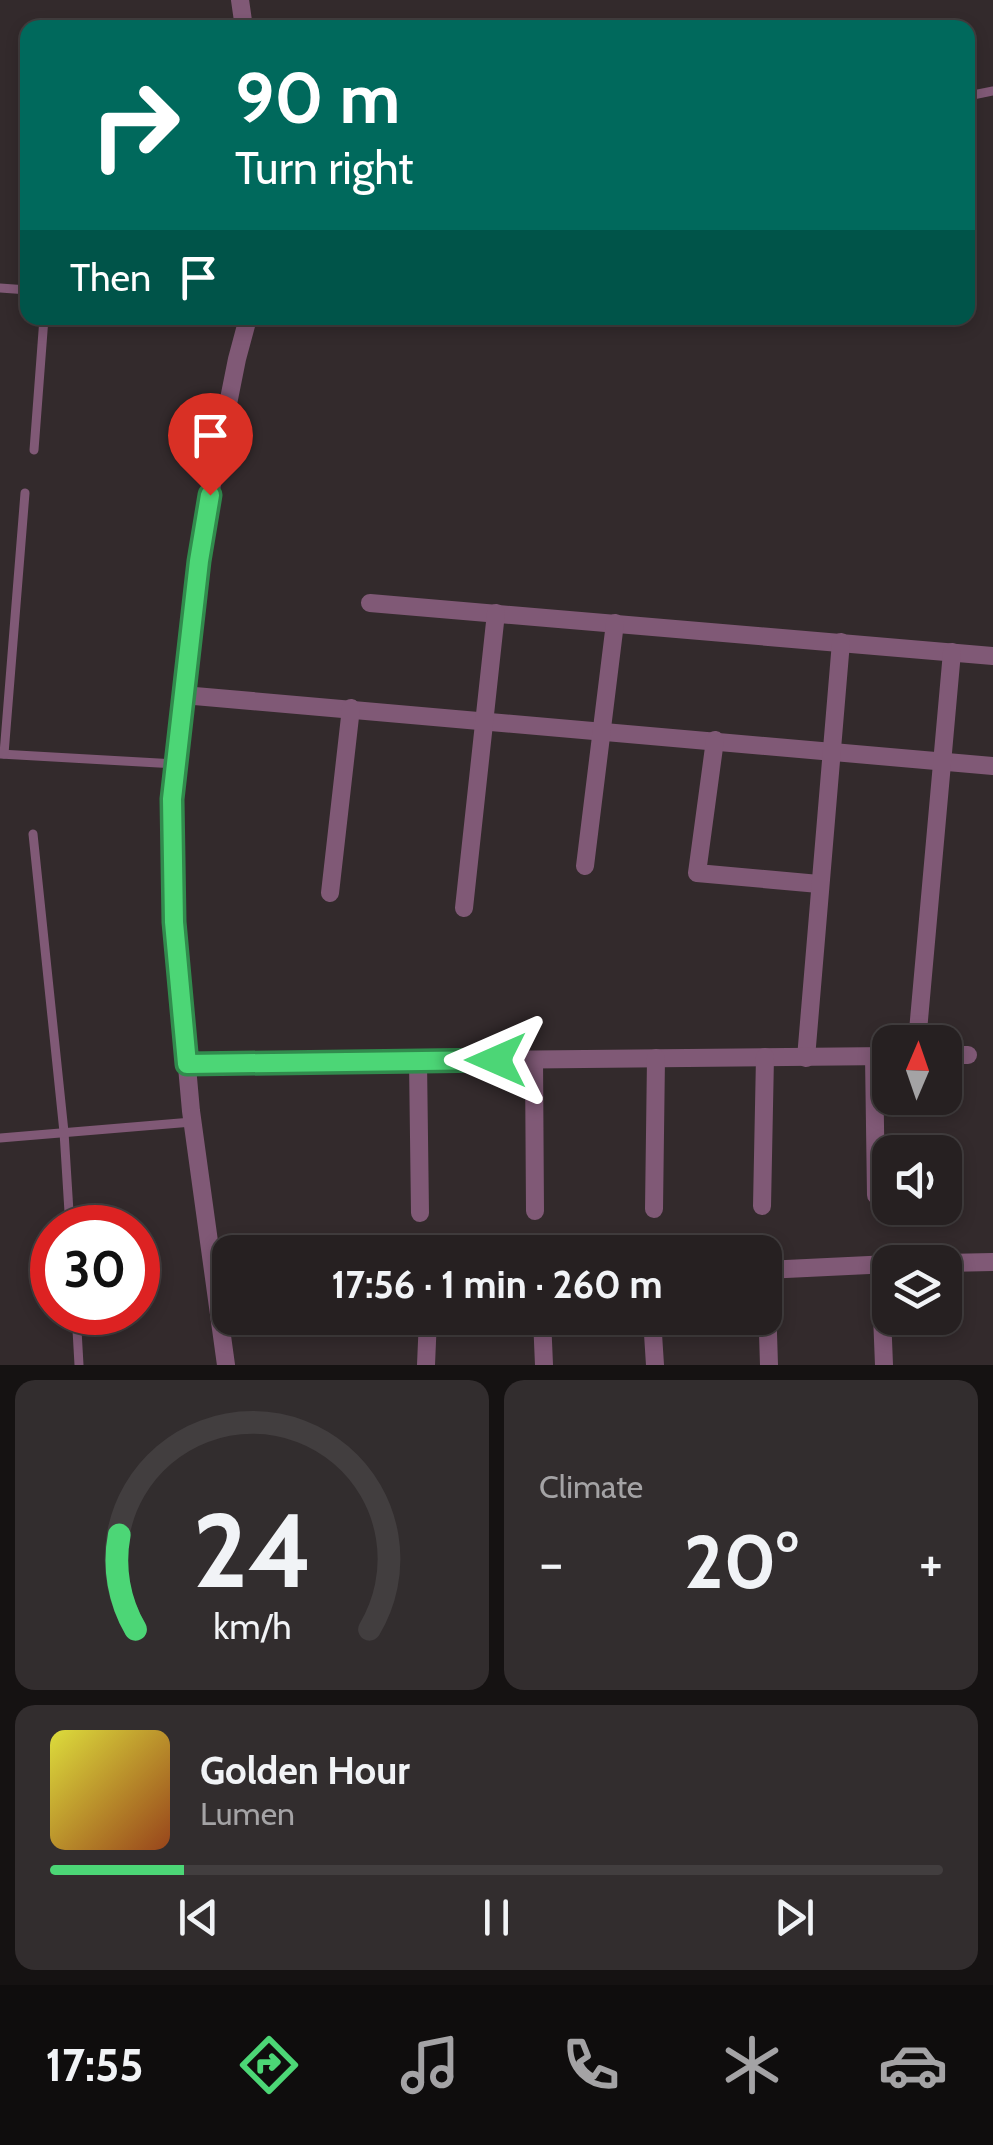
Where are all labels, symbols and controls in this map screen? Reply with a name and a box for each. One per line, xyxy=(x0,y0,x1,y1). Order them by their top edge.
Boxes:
text: 90 m xyxy=(235,55,400,141)
icon: right xyxy=(70,60,200,190)
text: Turn right xyxy=(235,141,414,195)
icon: arrive xyxy=(171,250,226,305)
text: Then xyxy=(70,254,151,301)
pin xyxy=(168,393,253,496)
icon: arrive xyxy=(183,408,238,463)
position arrow xyxy=(444,1008,548,1112)
north arrow xyxy=(872,1025,962,1115)
map controls xyxy=(872,1025,962,1335)
button: sound xyxy=(872,1135,962,1225)
speed limit sign: 30 xyxy=(30,1205,160,1335)
button: layers xyxy=(872,1245,962,1335)
text: 17:56 · 1 min · 260 m xyxy=(332,1261,662,1308)
text: Climate xyxy=(539,1467,643,1506)
text: 24 xyxy=(192,1487,312,1613)
text: 20° xyxy=(684,1516,798,1607)
text: − xyxy=(539,1529,563,1596)
text: + xyxy=(919,1529,943,1596)
text: km/h xyxy=(213,1605,291,1648)
text: Golden Hour xyxy=(200,1747,410,1794)
text: Lumen xyxy=(200,1794,295,1833)
icon: previous xyxy=(171,1890,226,1945)
icon: pause xyxy=(469,1890,524,1945)
icon: next xyxy=(767,1890,822,1945)
icon: directions xyxy=(234,2030,304,2100)
icon: music xyxy=(395,2030,465,2100)
icon: phone xyxy=(556,2030,626,2100)
icon: climate xyxy=(717,2030,787,2100)
icon: car xyxy=(878,2030,948,2100)
text: 17:55 xyxy=(45,2038,143,2092)

